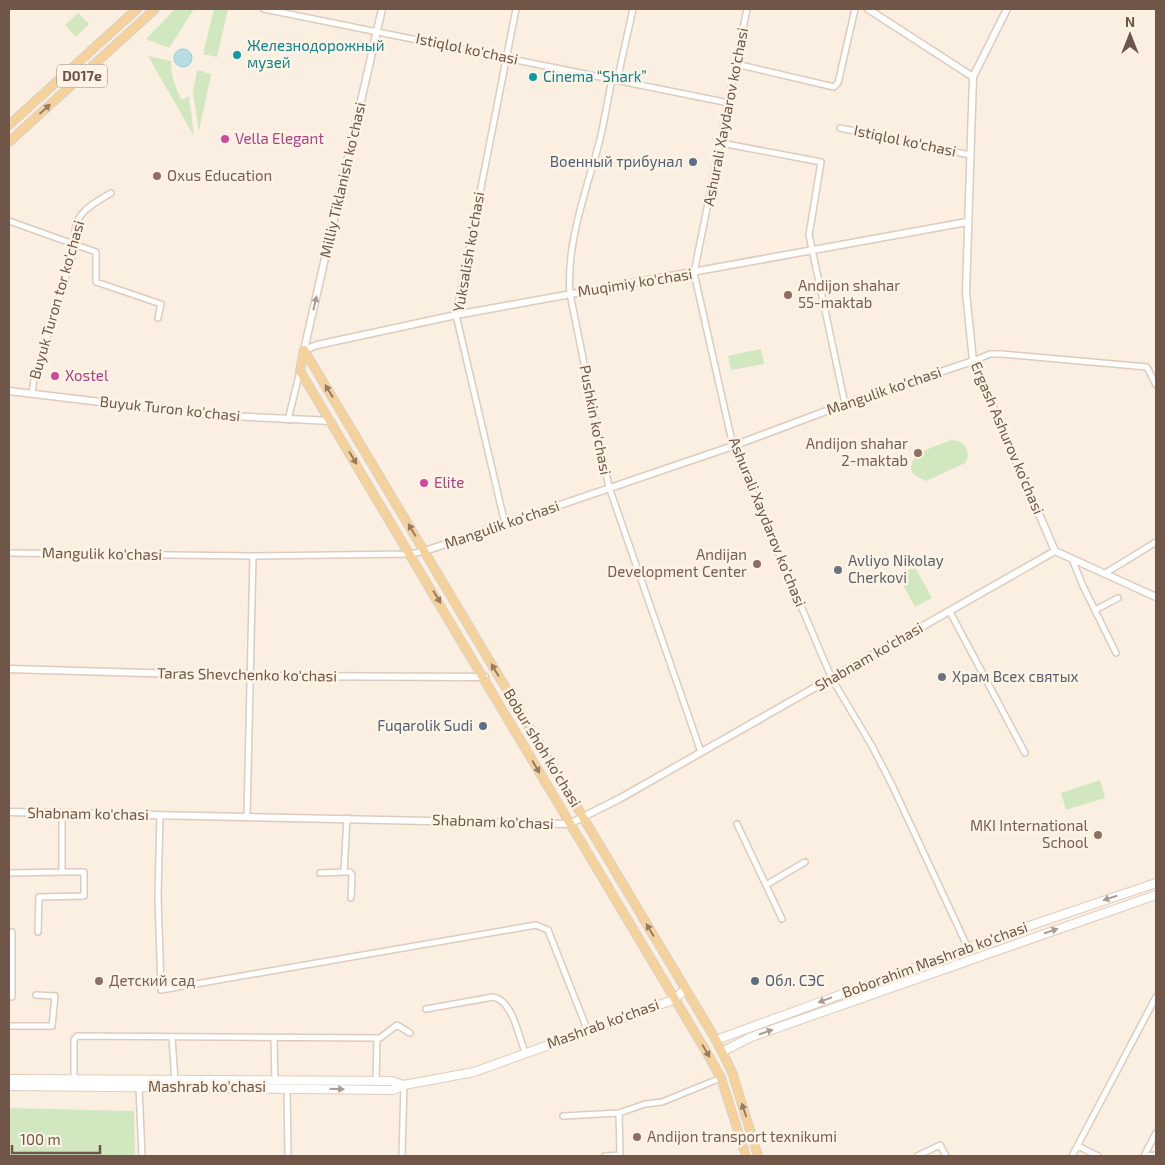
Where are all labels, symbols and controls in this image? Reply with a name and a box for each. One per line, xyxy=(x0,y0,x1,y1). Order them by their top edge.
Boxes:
north arrow xyxy=(1105,10,1155,60)
text: N xyxy=(1125,13,1135,30)
street label: Ashurali Xaydarov ko'chasi xyxy=(699,26,751,208)
street label: Istiqlol ko'chasi xyxy=(414,28,520,68)
place label: Железнодорожный музей xyxy=(247,36,384,72)
marker: Железнодорожный музей xyxy=(231,49,243,61)
road number: D017e xyxy=(57,64,107,88)
place label: Cinema “Shark” xyxy=(543,67,647,85)
marker: Cinema “Shark” xyxy=(527,71,539,83)
street label: Milliy Tiklanish ko'chasi xyxy=(315,100,369,259)
one-way arrow xyxy=(39,104,51,115)
street label: Istiqlol ko'chasi xyxy=(852,120,958,160)
place label: Vella Elegant xyxy=(235,129,324,147)
marker: Vella Elegant xyxy=(219,133,231,145)
place label: Военный трибунал xyxy=(550,152,683,171)
marker: Военный трибунал xyxy=(687,156,699,168)
place label: Oxus Education xyxy=(167,166,272,184)
marker: Oxus Education xyxy=(151,170,163,182)
street label: Yuksalish ko'chasi xyxy=(449,190,487,313)
street label: Buyuk Turon tor ko'chasi xyxy=(25,218,87,381)
street label: Muqimiy ko'chasi xyxy=(576,264,694,300)
place label: Andijon shahar 55-maktab xyxy=(798,276,900,311)
marker: Andijon shahar 55-maktab xyxy=(782,289,794,301)
one-way arrow xyxy=(311,295,319,310)
street label: Ergash Ashurov ko'chasi xyxy=(968,359,1048,517)
street label: Mangulik ko'chasi xyxy=(824,362,943,418)
street label: Pushkin ko'chasi xyxy=(577,363,615,476)
place label: Xostel xyxy=(65,366,109,384)
marker: Xostel xyxy=(49,370,61,382)
one-way arrow xyxy=(325,384,334,397)
street label: Buyuk Turon ko'chasi xyxy=(99,392,241,424)
street label: Ashurali Xaydarov ko'chasi xyxy=(726,434,810,609)
place label: Andijon shahar 2-maktab xyxy=(806,434,908,469)
marker: Andijon shahar 2-maktab xyxy=(912,447,924,459)
one-way arrow xyxy=(348,451,357,464)
place label: Elite xyxy=(434,473,464,491)
marker: Elite xyxy=(418,477,430,489)
street label: Mangulik ko'chasi xyxy=(442,496,561,552)
one-way arrow xyxy=(408,524,417,537)
street label: Mangulik ko'chasi xyxy=(42,543,162,563)
place label: Andijan Development Center xyxy=(607,545,747,580)
place label: Avliyo Nikolay Cherkovi xyxy=(848,551,944,586)
marker: Andijan Development Center xyxy=(751,558,763,570)
marker: Avliyo Nikolay Cherkovi xyxy=(832,564,844,576)
one-way arrow xyxy=(432,590,441,603)
street label: Shabnam ko'chasi xyxy=(811,618,926,694)
street label: Taras Shevchenko ko'chasi xyxy=(157,663,337,685)
one-way arrow xyxy=(491,664,500,677)
place label: Храм Всех святых xyxy=(952,667,1079,685)
marker: Храм Всех святых xyxy=(936,671,948,683)
street label: Bobur shoh ko'chasi xyxy=(500,685,585,810)
place label: Fuqarolik Sudi xyxy=(377,716,473,734)
marker: Fuqarolik Sudi xyxy=(477,720,489,732)
one-way arrow xyxy=(532,761,541,774)
street label: Shabnam ko'chasi xyxy=(27,803,149,823)
street label: Shabnam ko'chasi xyxy=(432,810,554,832)
place label: MKI International School xyxy=(970,816,1089,851)
marker: MKI International School xyxy=(1092,829,1104,841)
one-way arrow xyxy=(1102,894,1117,902)
street label: Boborahim Mashrab ko'chasi xyxy=(839,917,1030,1001)
one-way arrow xyxy=(645,924,654,937)
one-way arrow xyxy=(1044,927,1059,935)
place label: Детский сад xyxy=(109,971,195,989)
place label: Обл. СЭС xyxy=(765,971,825,989)
marker: Детский сад xyxy=(93,975,105,987)
marker: Обл. СЭС xyxy=(749,975,761,987)
street label: Mashrab ko'chasi xyxy=(544,994,661,1052)
one-way arrow xyxy=(817,996,832,1004)
one-way arrow xyxy=(759,1028,774,1036)
one-way arrow xyxy=(701,1045,710,1058)
street label: Mashrab ko'chasi xyxy=(148,1077,266,1095)
one-way arrow xyxy=(330,1085,346,1093)
one-way arrow xyxy=(740,1102,748,1117)
scale bar xyxy=(12,1122,100,1154)
place label: Andijon transport texnikumi xyxy=(647,1127,837,1146)
text: 100 m xyxy=(20,1130,61,1148)
marker: Andijon transport texnikumi xyxy=(631,1131,643,1143)

